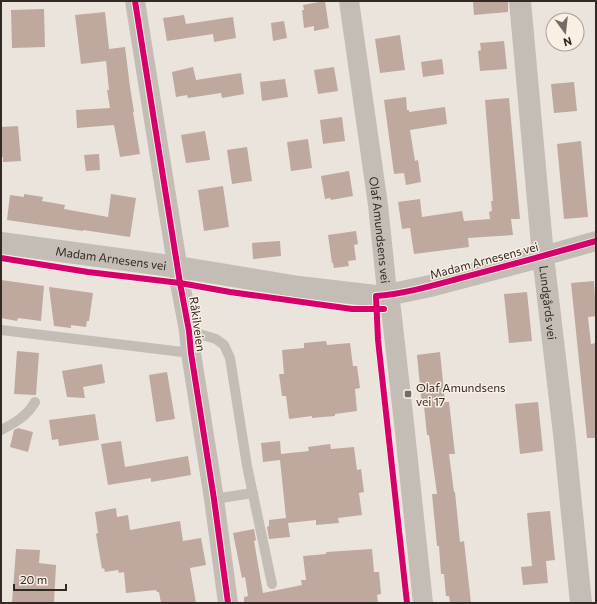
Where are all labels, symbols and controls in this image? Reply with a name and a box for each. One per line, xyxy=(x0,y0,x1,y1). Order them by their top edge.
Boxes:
north arrow xyxy=(545,12,585,52)
text: N xyxy=(562,35,573,49)
street label: Olaf Amundsens vei xyxy=(367,176,393,284)
street label: Madam Arnesens vei xyxy=(428,239,540,281)
street label: Madam Arnesens vei xyxy=(55,243,167,272)
street label: Lundgårds vei xyxy=(537,265,560,341)
street label: Råkilveien xyxy=(187,296,209,352)
place label: Olaf Amundsens vei 17 xyxy=(416,380,506,408)
marker: Olaf Amundsens vei 17 xyxy=(403,389,413,399)
scale bar xyxy=(14,566,66,592)
text: 20 m xyxy=(20,572,47,586)

